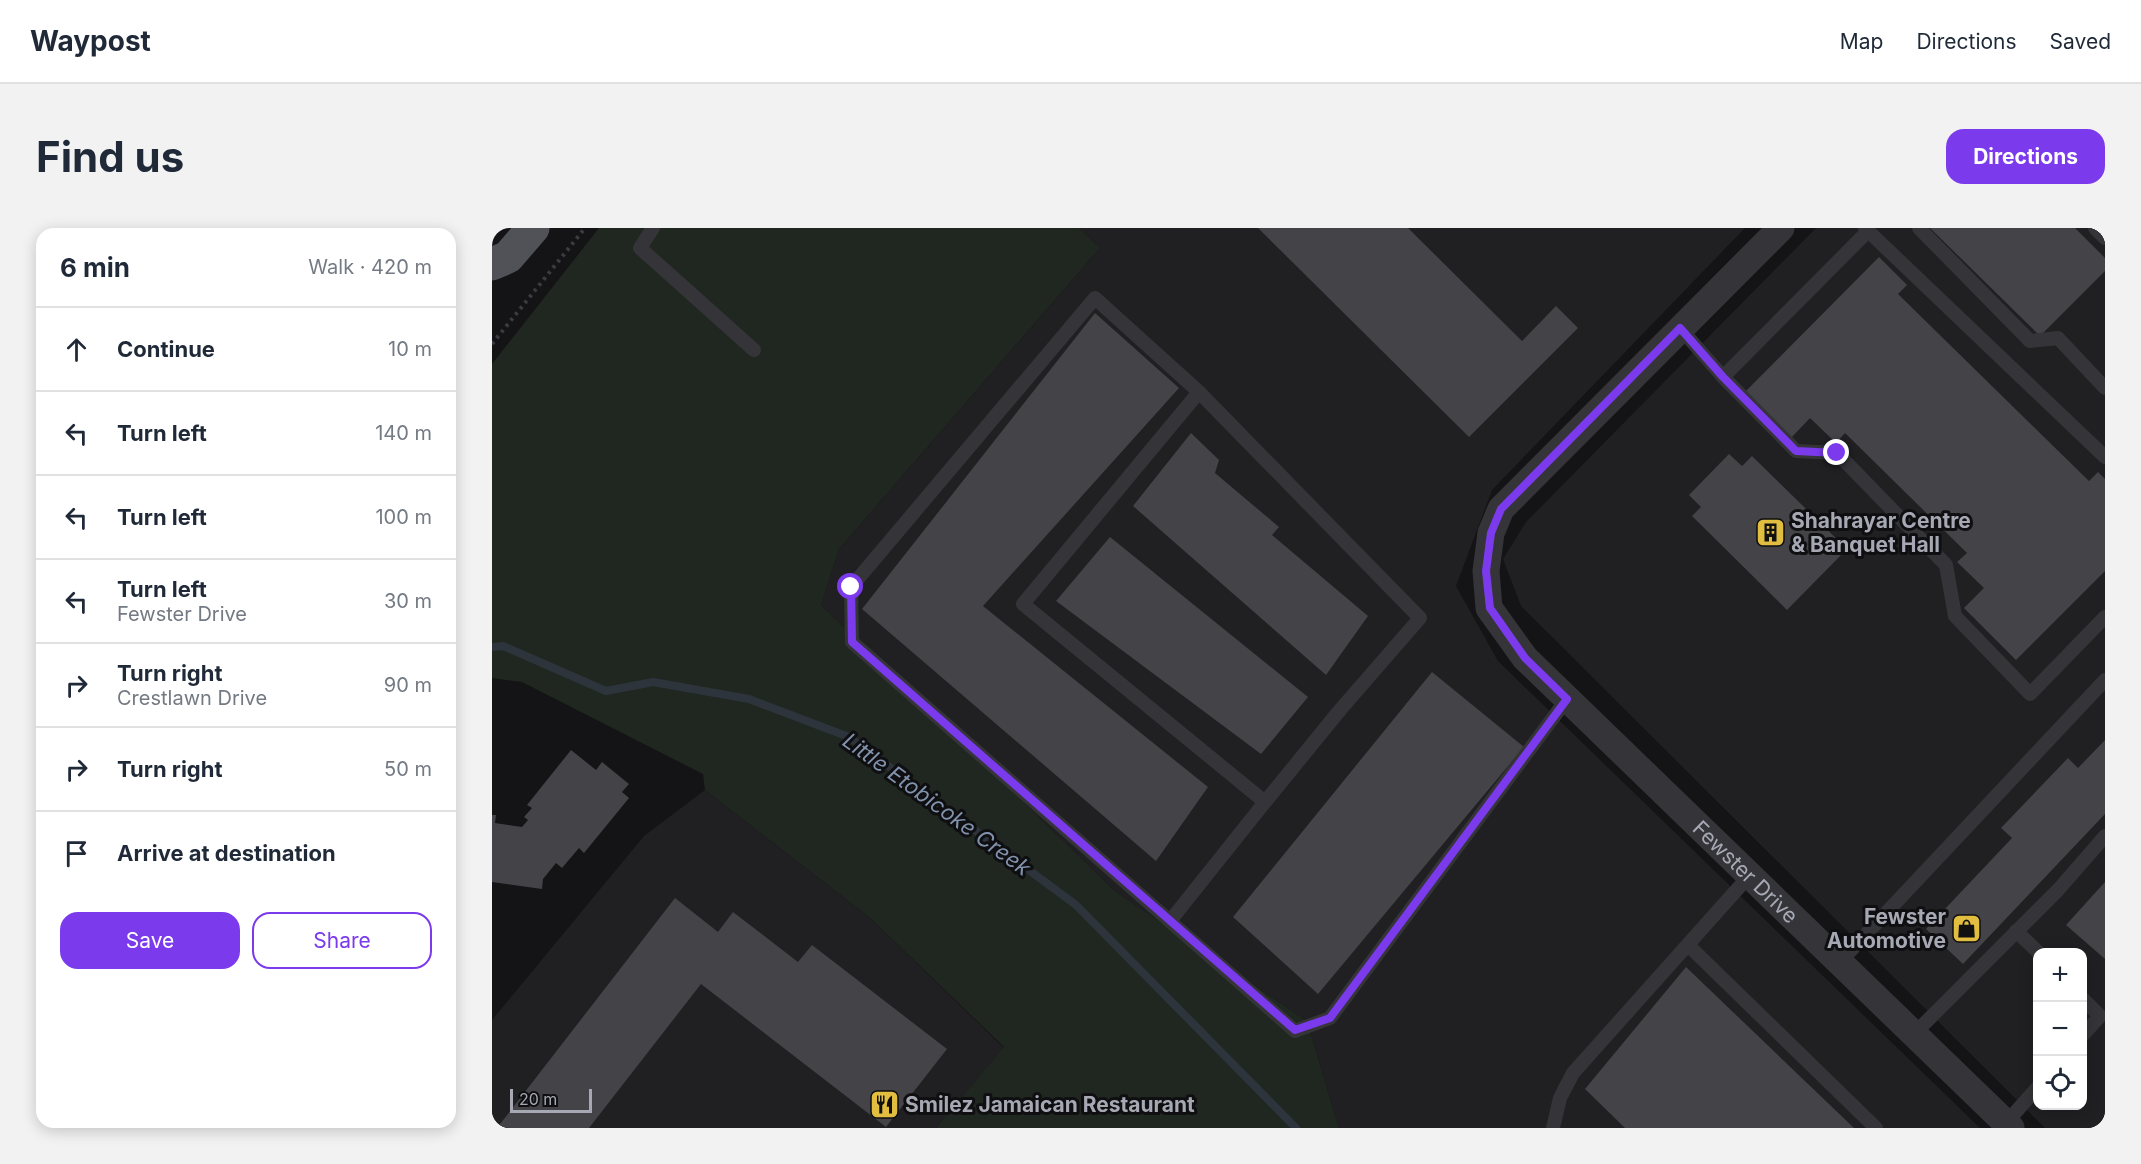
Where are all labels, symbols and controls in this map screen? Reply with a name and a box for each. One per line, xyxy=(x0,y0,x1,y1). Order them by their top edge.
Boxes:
text: Waypost xyxy=(30,24,151,58)
text: Map xyxy=(1840,29,1883,54)
text: Directions xyxy=(1916,29,2017,54)
text: Saved xyxy=(2050,29,2111,54)
button: Directions xyxy=(1946,129,2105,184)
text: Find us xyxy=(36,131,184,182)
text: 6 min xyxy=(60,252,130,283)
text: Walk · 420 m xyxy=(308,255,432,279)
icon: ahead xyxy=(60,333,93,366)
text: Continue xyxy=(117,336,215,362)
text: 10 m xyxy=(388,337,432,361)
icon: left xyxy=(60,417,93,450)
text: Turn left xyxy=(117,420,207,446)
text: 140 m xyxy=(375,421,432,445)
route end xyxy=(1823,439,1849,465)
icon: left xyxy=(60,501,93,534)
text: Turn left xyxy=(117,504,207,530)
text: 100 m xyxy=(375,505,432,529)
place label: Shahrayar Centre & Banquet Hall xyxy=(1791,508,1971,557)
building icon: Shahrayar Centre & Banquet Hall xyxy=(1754,516,1786,548)
route start xyxy=(837,573,863,599)
text: Turn left xyxy=(117,576,207,602)
icon: left xyxy=(60,585,93,618)
text: 30 m xyxy=(384,589,432,613)
text: Fewster Drive xyxy=(117,602,247,626)
text: Turn right xyxy=(117,660,223,686)
icon: right xyxy=(60,669,93,702)
text: 90 m xyxy=(384,673,432,697)
text: Crestlawn Drive xyxy=(117,686,267,710)
water label: Little Etobicoke Creek xyxy=(838,727,1037,881)
icon: right xyxy=(60,753,93,786)
text: Turn right xyxy=(117,756,223,782)
text: 50 m xyxy=(384,757,432,781)
street label: Fewster Drive xyxy=(1688,815,1804,928)
icon: arrive xyxy=(60,837,93,870)
text: Arrive at destination xyxy=(117,840,336,866)
place label: Fewster Automotive xyxy=(1827,904,1946,953)
button: Save xyxy=(60,912,240,969)
button: Share xyxy=(252,912,432,969)
shop icon: Fewster Automotive xyxy=(1951,912,1983,944)
map controls xyxy=(2033,948,2087,1110)
button: + xyxy=(2033,948,2087,1002)
button: − xyxy=(2033,1002,2087,1056)
button: locate xyxy=(2033,1056,2087,1110)
scale bar xyxy=(510,1086,592,1114)
restaurant icon: Smilez Jamaican Restaurant xyxy=(868,1088,900,1120)
text: 20 m xyxy=(519,1089,557,1109)
place label: Smilez Jamaican Restaurant xyxy=(905,1092,1195,1117)

